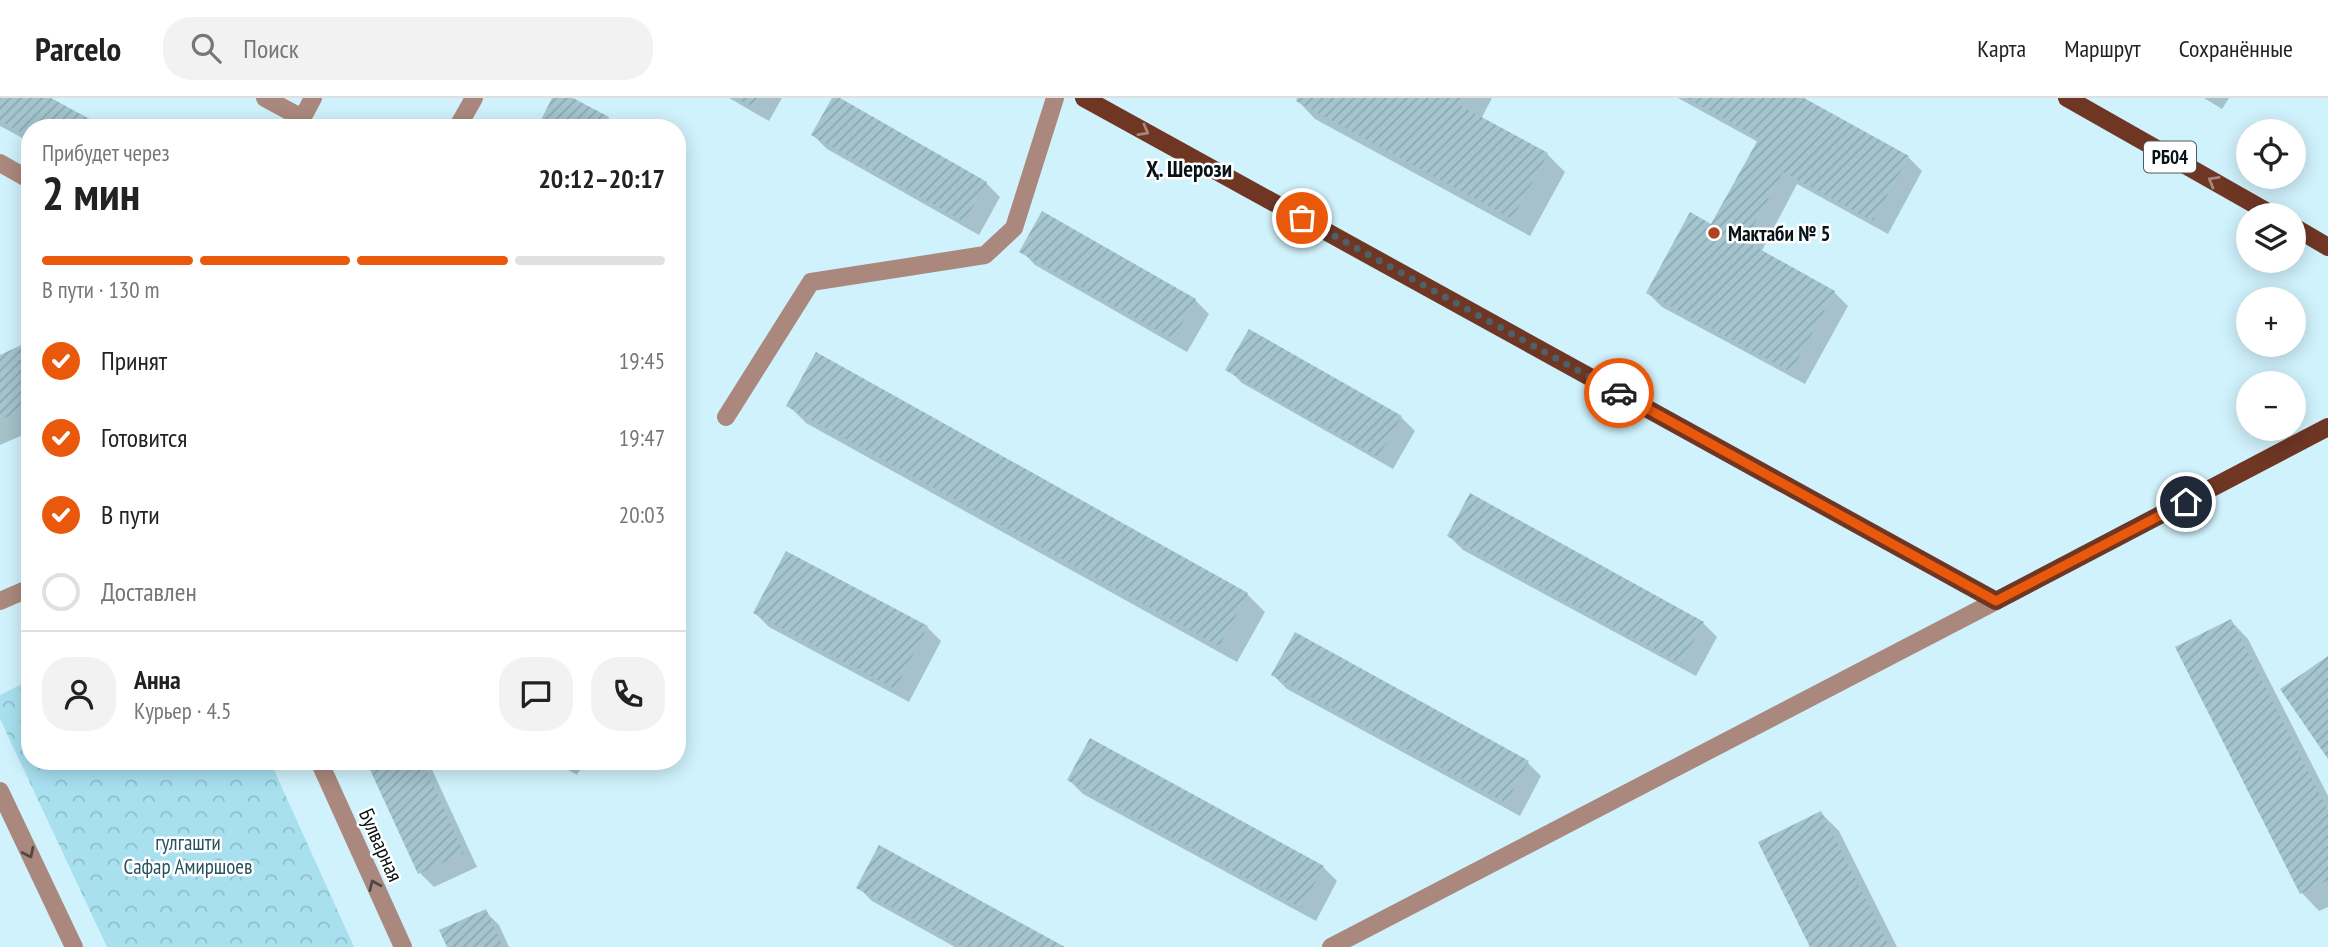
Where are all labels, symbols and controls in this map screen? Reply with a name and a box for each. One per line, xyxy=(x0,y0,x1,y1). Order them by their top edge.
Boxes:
search box xyxy=(163,17,653,80)
text: Parcelo xyxy=(35,27,121,70)
icon: search xyxy=(187,29,225,67)
text: Поиск xyxy=(243,32,299,65)
text: Карта xyxy=(1977,33,2026,64)
text: Маршрут xyxy=(2064,33,2141,64)
text: Сохранённые xyxy=(2179,33,2293,64)
map controls xyxy=(2236,119,2306,441)
button: locate xyxy=(2236,119,2306,189)
one-way arrow xyxy=(1136,123,1149,136)
text: Прибудет через xyxy=(42,138,170,167)
road number: РБ04 xyxy=(2144,142,2196,172)
district label: Ҳ. Шерози xyxy=(1146,154,1232,183)
text: 20:12–20:17 xyxy=(538,162,665,195)
text: 2 мин xyxy=(42,163,140,223)
one-way arrow xyxy=(2208,177,2221,190)
pin xyxy=(1272,188,1332,248)
icon: bag xyxy=(1283,199,1321,237)
button: layers xyxy=(2236,203,2306,273)
place label: Мактаби № 5 xyxy=(1728,220,1831,247)
marker: Мактаби № 5 xyxy=(1706,225,1722,241)
text: В пути · 130 m xyxy=(42,275,159,304)
button: + xyxy=(2236,287,2306,357)
icon: check xyxy=(42,342,80,380)
text: Принят xyxy=(101,344,167,377)
text: 19:45 xyxy=(619,346,665,375)
courier xyxy=(1584,358,1654,428)
button: − xyxy=(2236,371,2306,441)
icon: car xyxy=(1600,374,1638,412)
icon: check xyxy=(42,419,80,457)
text: Готовится xyxy=(101,421,187,454)
text: 19:47 xyxy=(619,423,665,452)
pin xyxy=(2156,472,2216,532)
icon: home xyxy=(2167,483,2205,521)
icon: check xyxy=(42,496,80,534)
text: В пути xyxy=(101,498,160,531)
text: 20:03 xyxy=(619,500,665,529)
text: Доставлен xyxy=(101,575,197,608)
button: person xyxy=(42,657,116,731)
button: chat xyxy=(499,657,573,731)
button: phone xyxy=(591,657,665,731)
text: Анна xyxy=(134,663,181,696)
text: Курьер · 4.5 xyxy=(134,696,231,725)
street label: Булварная xyxy=(353,804,409,886)
park label: гулгашти Сафар Амиршоев xyxy=(124,829,252,880)
one-way arrow xyxy=(21,846,35,858)
one-way arrow xyxy=(368,880,382,892)

